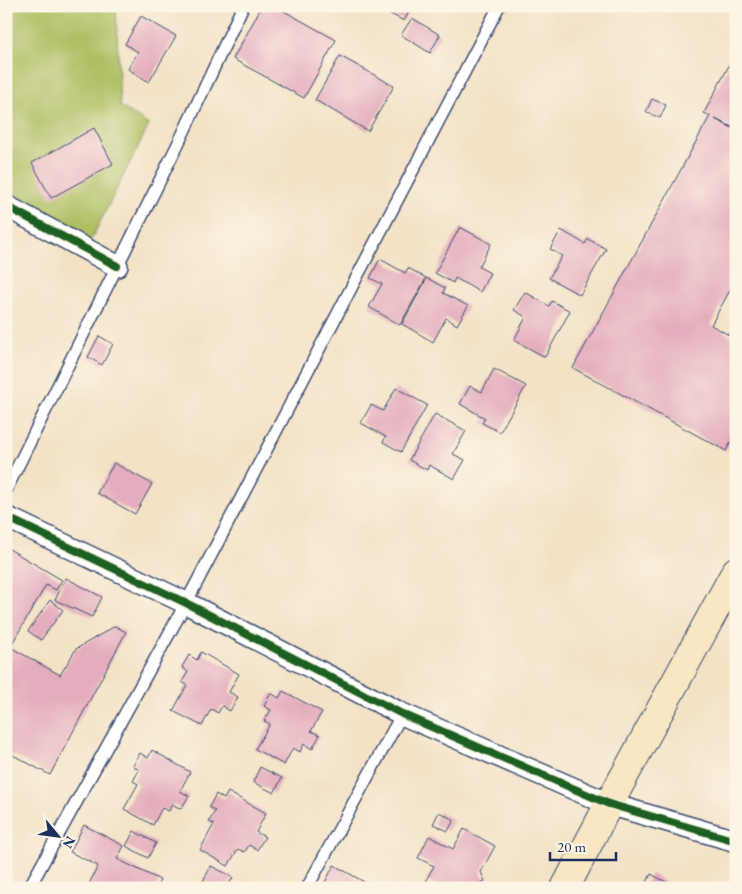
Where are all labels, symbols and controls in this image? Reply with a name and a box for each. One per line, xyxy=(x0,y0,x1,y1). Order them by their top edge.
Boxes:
north arrow xyxy=(32,812,82,862)
scale bar xyxy=(550,829,616,861)
text: N xyxy=(58,833,80,852)
text: 20 m xyxy=(557,837,586,856)

